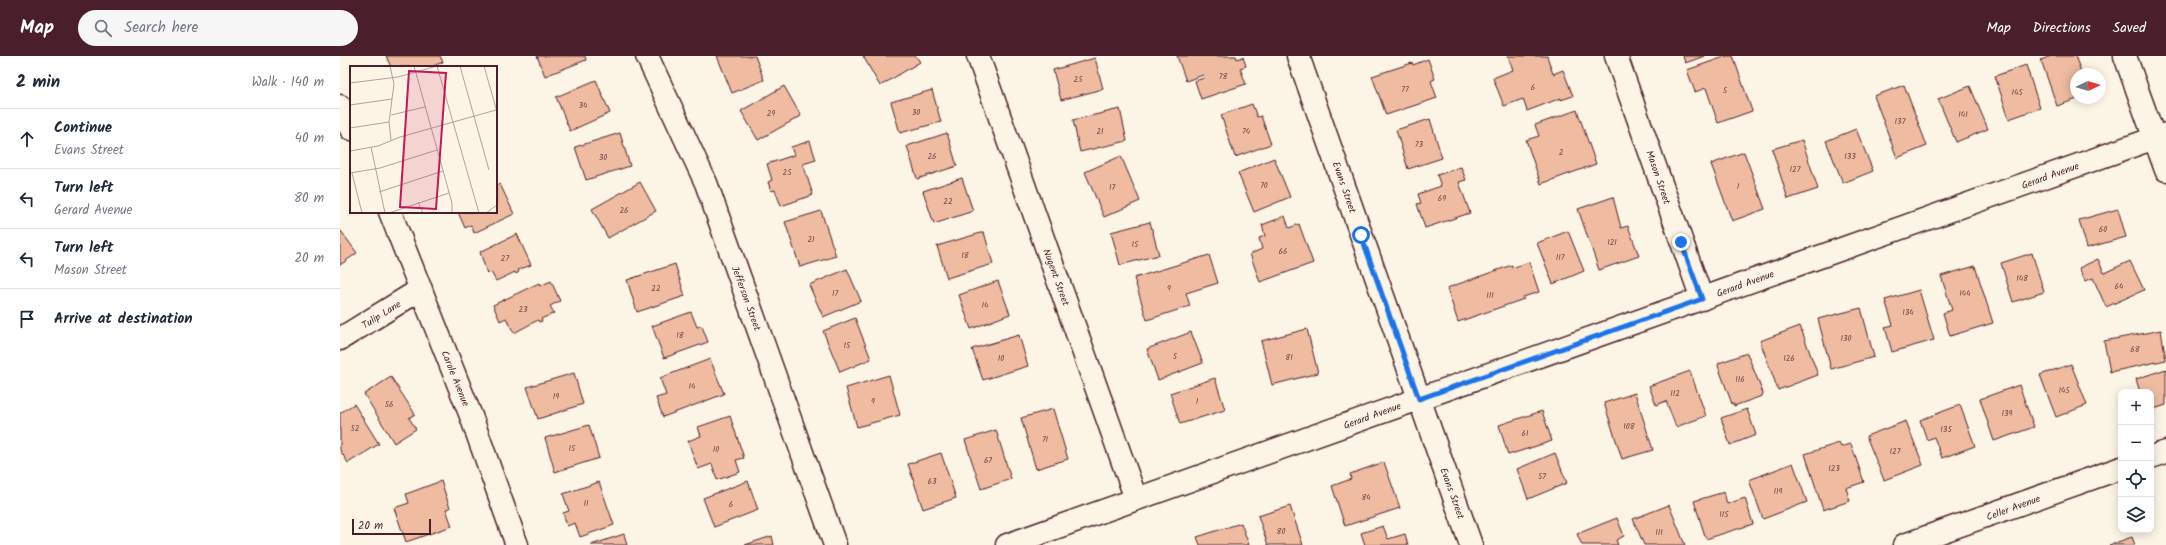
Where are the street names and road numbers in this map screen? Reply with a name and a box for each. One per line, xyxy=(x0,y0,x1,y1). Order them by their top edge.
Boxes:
street label: Mason Street xyxy=(1641,148,1675,207)
street label: Gerard Avenue xyxy=(2019,158,2082,194)
street label: Evans Street xyxy=(1328,159,1360,215)
street label: Nugent Street xyxy=(1038,247,1074,308)
street label: Jefferson Street xyxy=(727,264,765,333)
street label: Gerard Avenue xyxy=(1714,266,1777,302)
street label: Tulip Lane xyxy=(359,296,405,333)
street label: Carole Avenue xyxy=(437,348,474,409)
street label: Gerard Avenue xyxy=(1341,398,1404,434)
street label: Evans Street xyxy=(1435,465,1469,521)
street label: Celler Avenue xyxy=(1984,491,2043,525)

